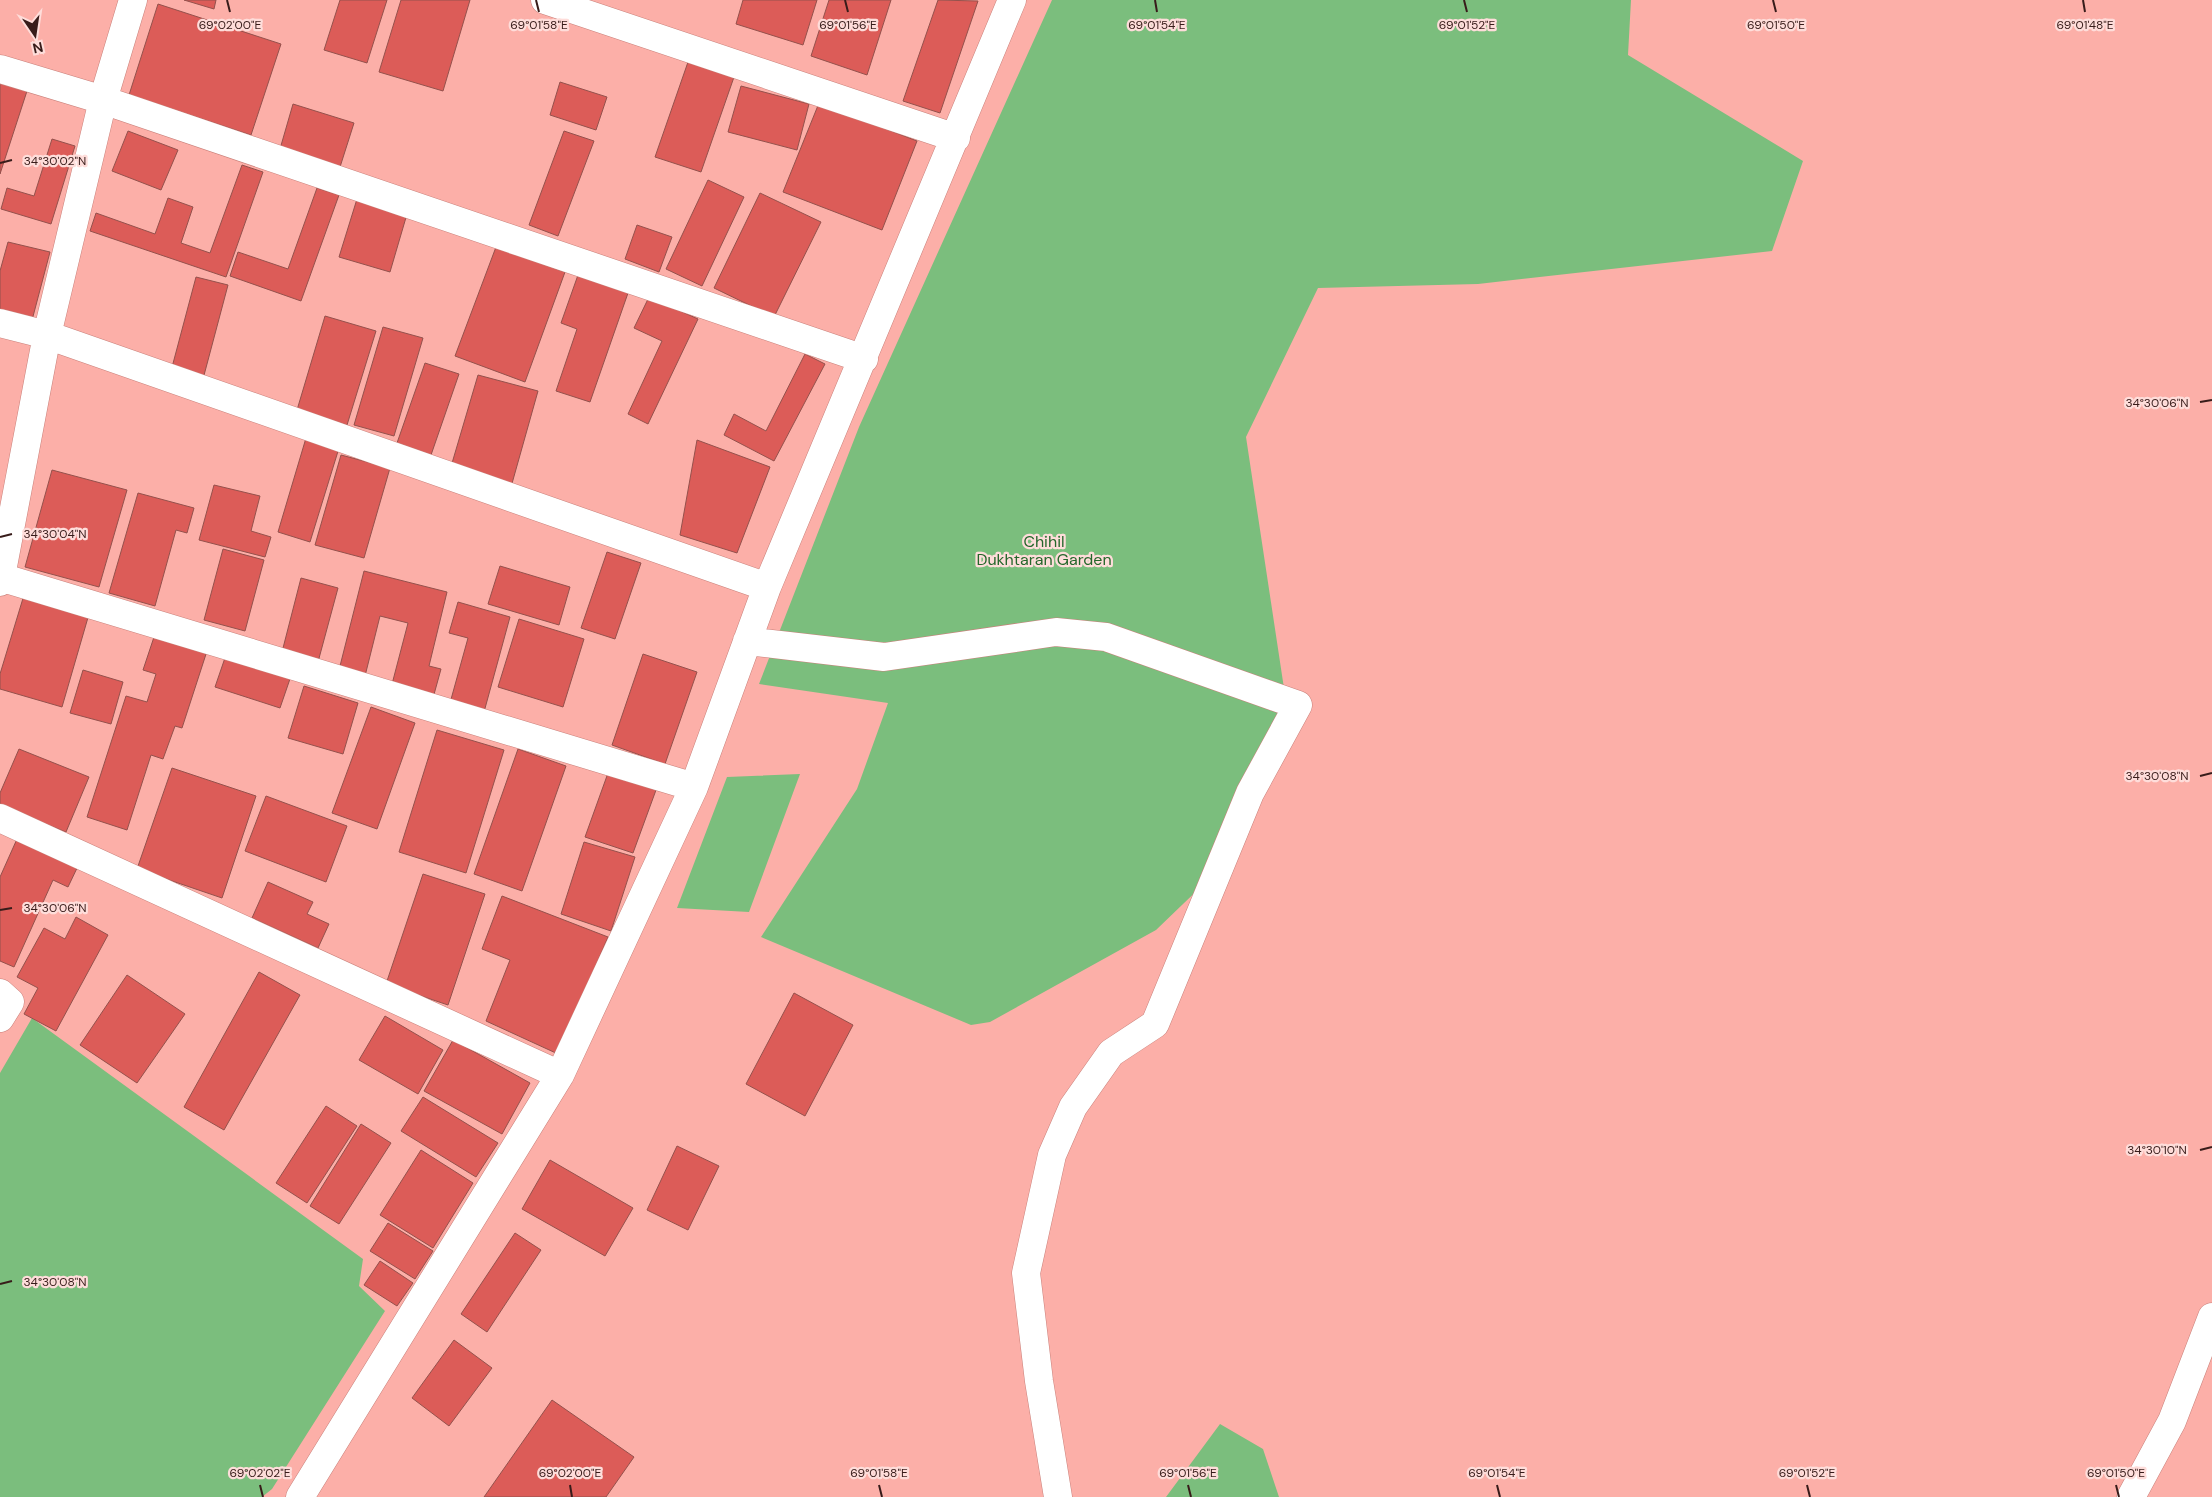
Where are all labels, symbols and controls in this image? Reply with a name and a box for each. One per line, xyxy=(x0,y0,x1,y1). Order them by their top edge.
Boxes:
north arrow xyxy=(10,10,60,60)
text: 69°02'00"E xyxy=(199,17,261,33)
text: 69°01'58"E xyxy=(510,17,568,33)
text: 69°01'56"E xyxy=(819,17,877,33)
text: 69°01'54"E xyxy=(1128,17,1186,33)
text: 69°01'52"E xyxy=(1439,17,1496,33)
text: 69°01'50"E xyxy=(1747,17,1805,33)
text: 69°01'48"E xyxy=(2056,17,2114,33)
text: N xyxy=(31,38,45,58)
text: 34°30'02"N xyxy=(24,153,86,169)
text: 34°30'06"N xyxy=(2125,395,2189,411)
text: 34°30'04"N xyxy=(24,526,86,542)
park label: Chihil Dukhtaran Garden xyxy=(976,531,1112,570)
text: 34°30'08"N xyxy=(2126,768,2189,784)
text: 34°30'06"N xyxy=(23,900,87,916)
text: 34°30'10"N xyxy=(2127,1142,2187,1158)
text: 34°30'08"N xyxy=(24,1274,87,1290)
text: 69°02'02"E xyxy=(229,1465,291,1481)
text: 69°02'00"E xyxy=(539,1465,601,1481)
text: 69°01'58"E xyxy=(850,1465,908,1481)
text: 69°01'56"E xyxy=(1159,1465,1217,1481)
text: 69°01'54"E xyxy=(1468,1465,1526,1481)
text: 69°01'52"E xyxy=(1779,1465,1836,1481)
text: 69°01'50"E xyxy=(2087,1465,2145,1481)

